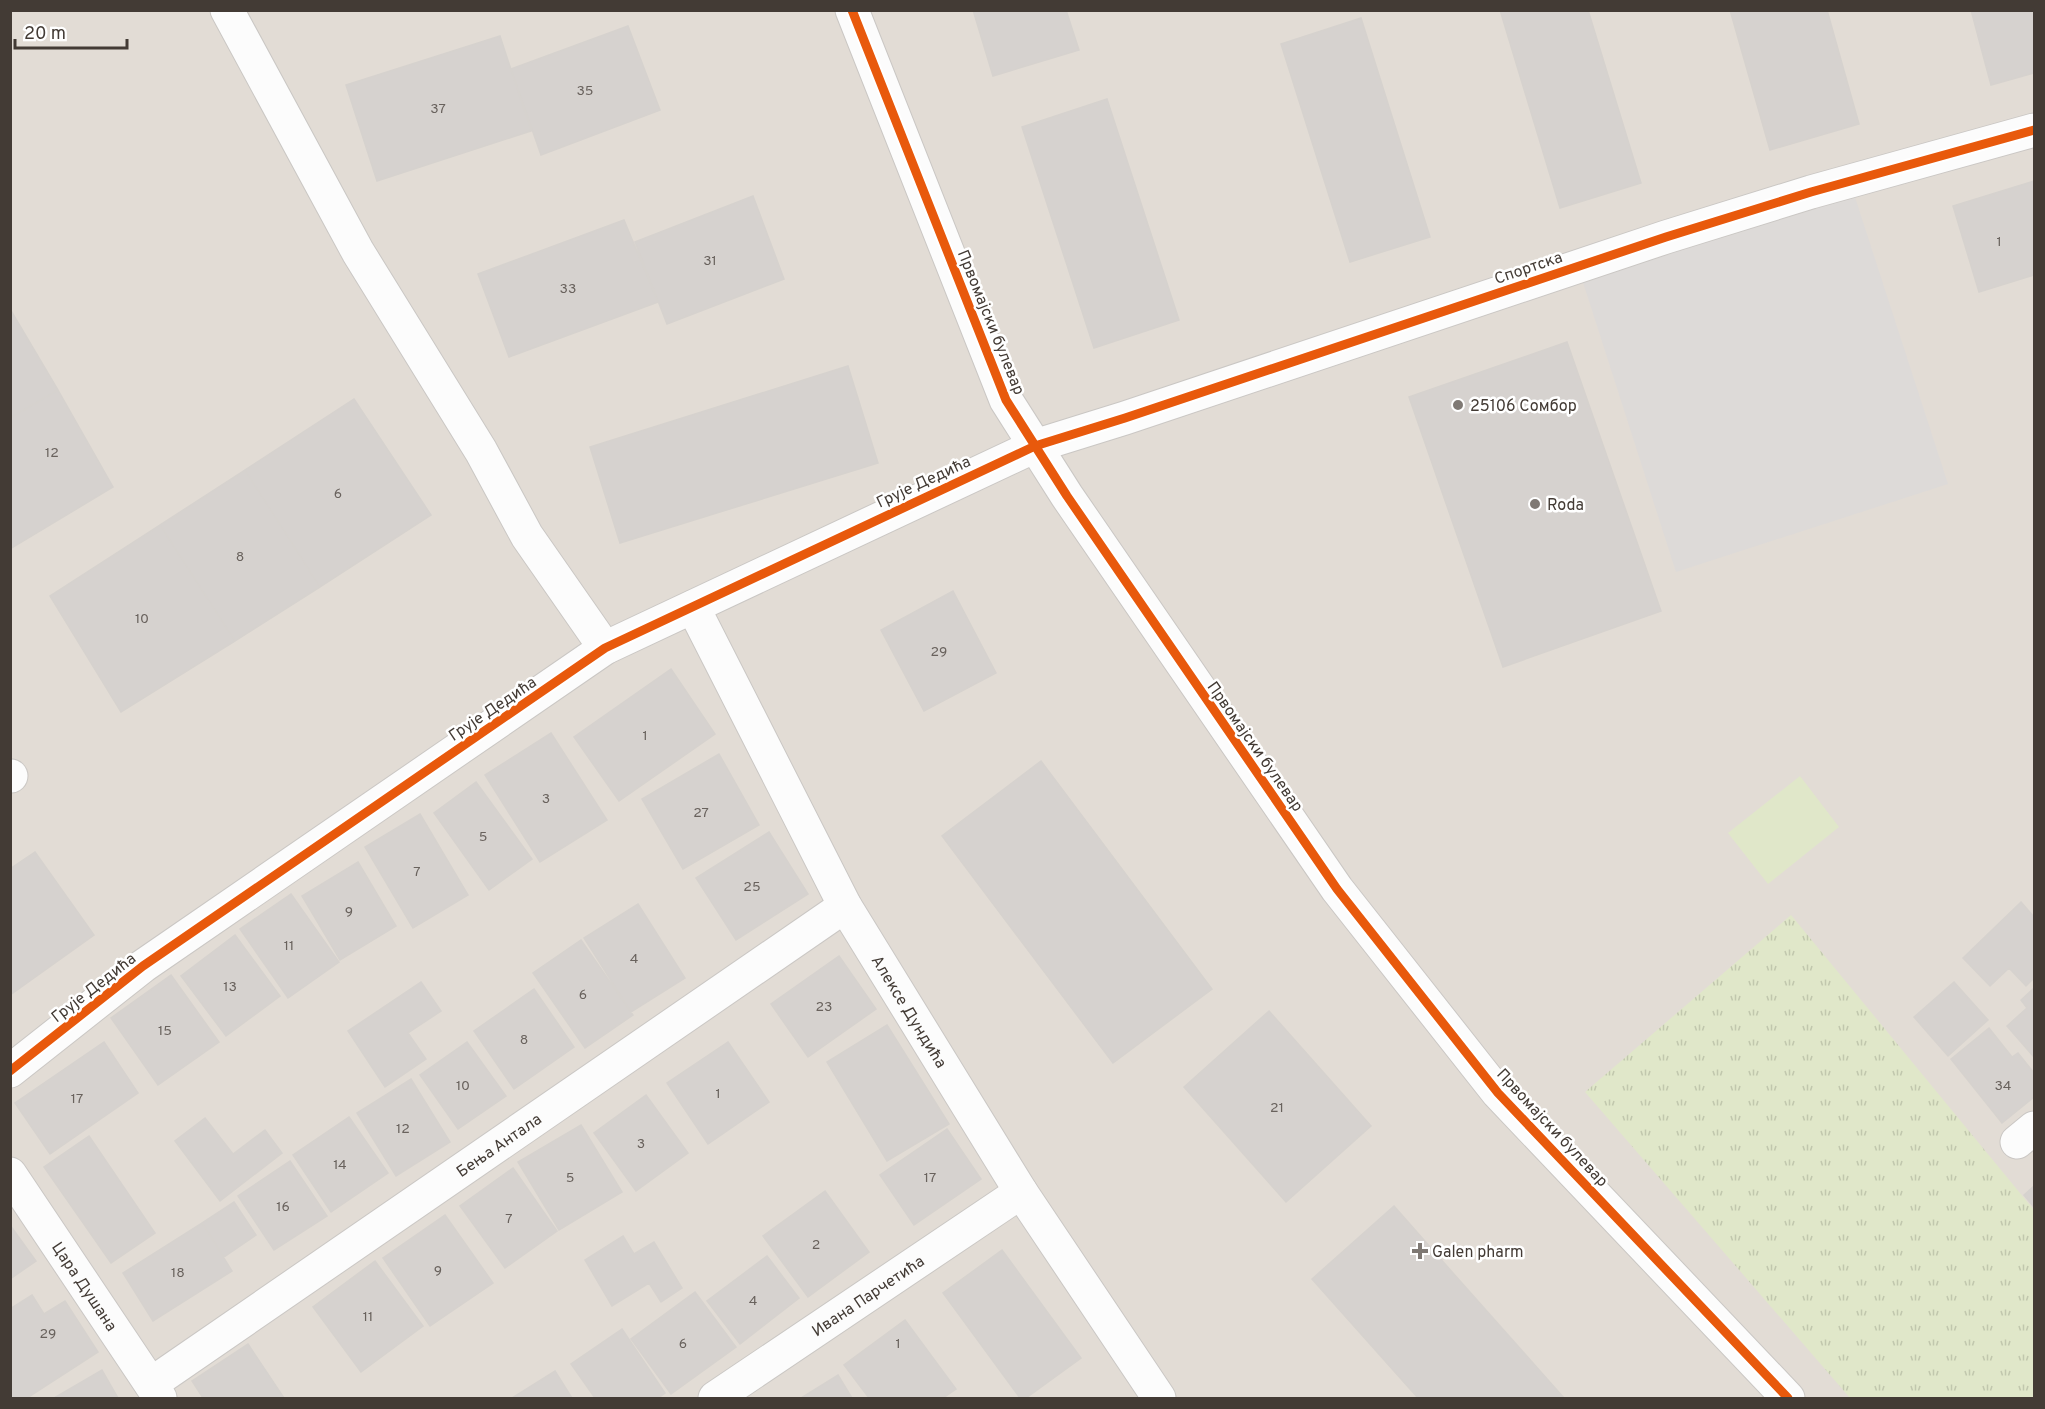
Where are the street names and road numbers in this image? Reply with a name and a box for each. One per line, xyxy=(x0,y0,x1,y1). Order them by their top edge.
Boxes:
street label: Првомајски булевар xyxy=(952,247,1028,398)
street label: Спортска xyxy=(1492,248,1565,290)
street label: Грује Дедића xyxy=(873,452,974,513)
street label: Грује Дедића xyxy=(445,673,541,746)
street label: Првомајски булевар xyxy=(1202,678,1307,816)
street label: Грује Дедића xyxy=(48,949,141,1028)
street label: Алексе Дундића xyxy=(866,952,950,1072)
street label: Првомајски булевар xyxy=(1492,1065,1612,1192)
street label: Бења Антала xyxy=(453,1110,546,1183)
street label: Цара Душана xyxy=(46,1239,121,1336)
street label: Ивана Парчетића xyxy=(809,1252,929,1342)

